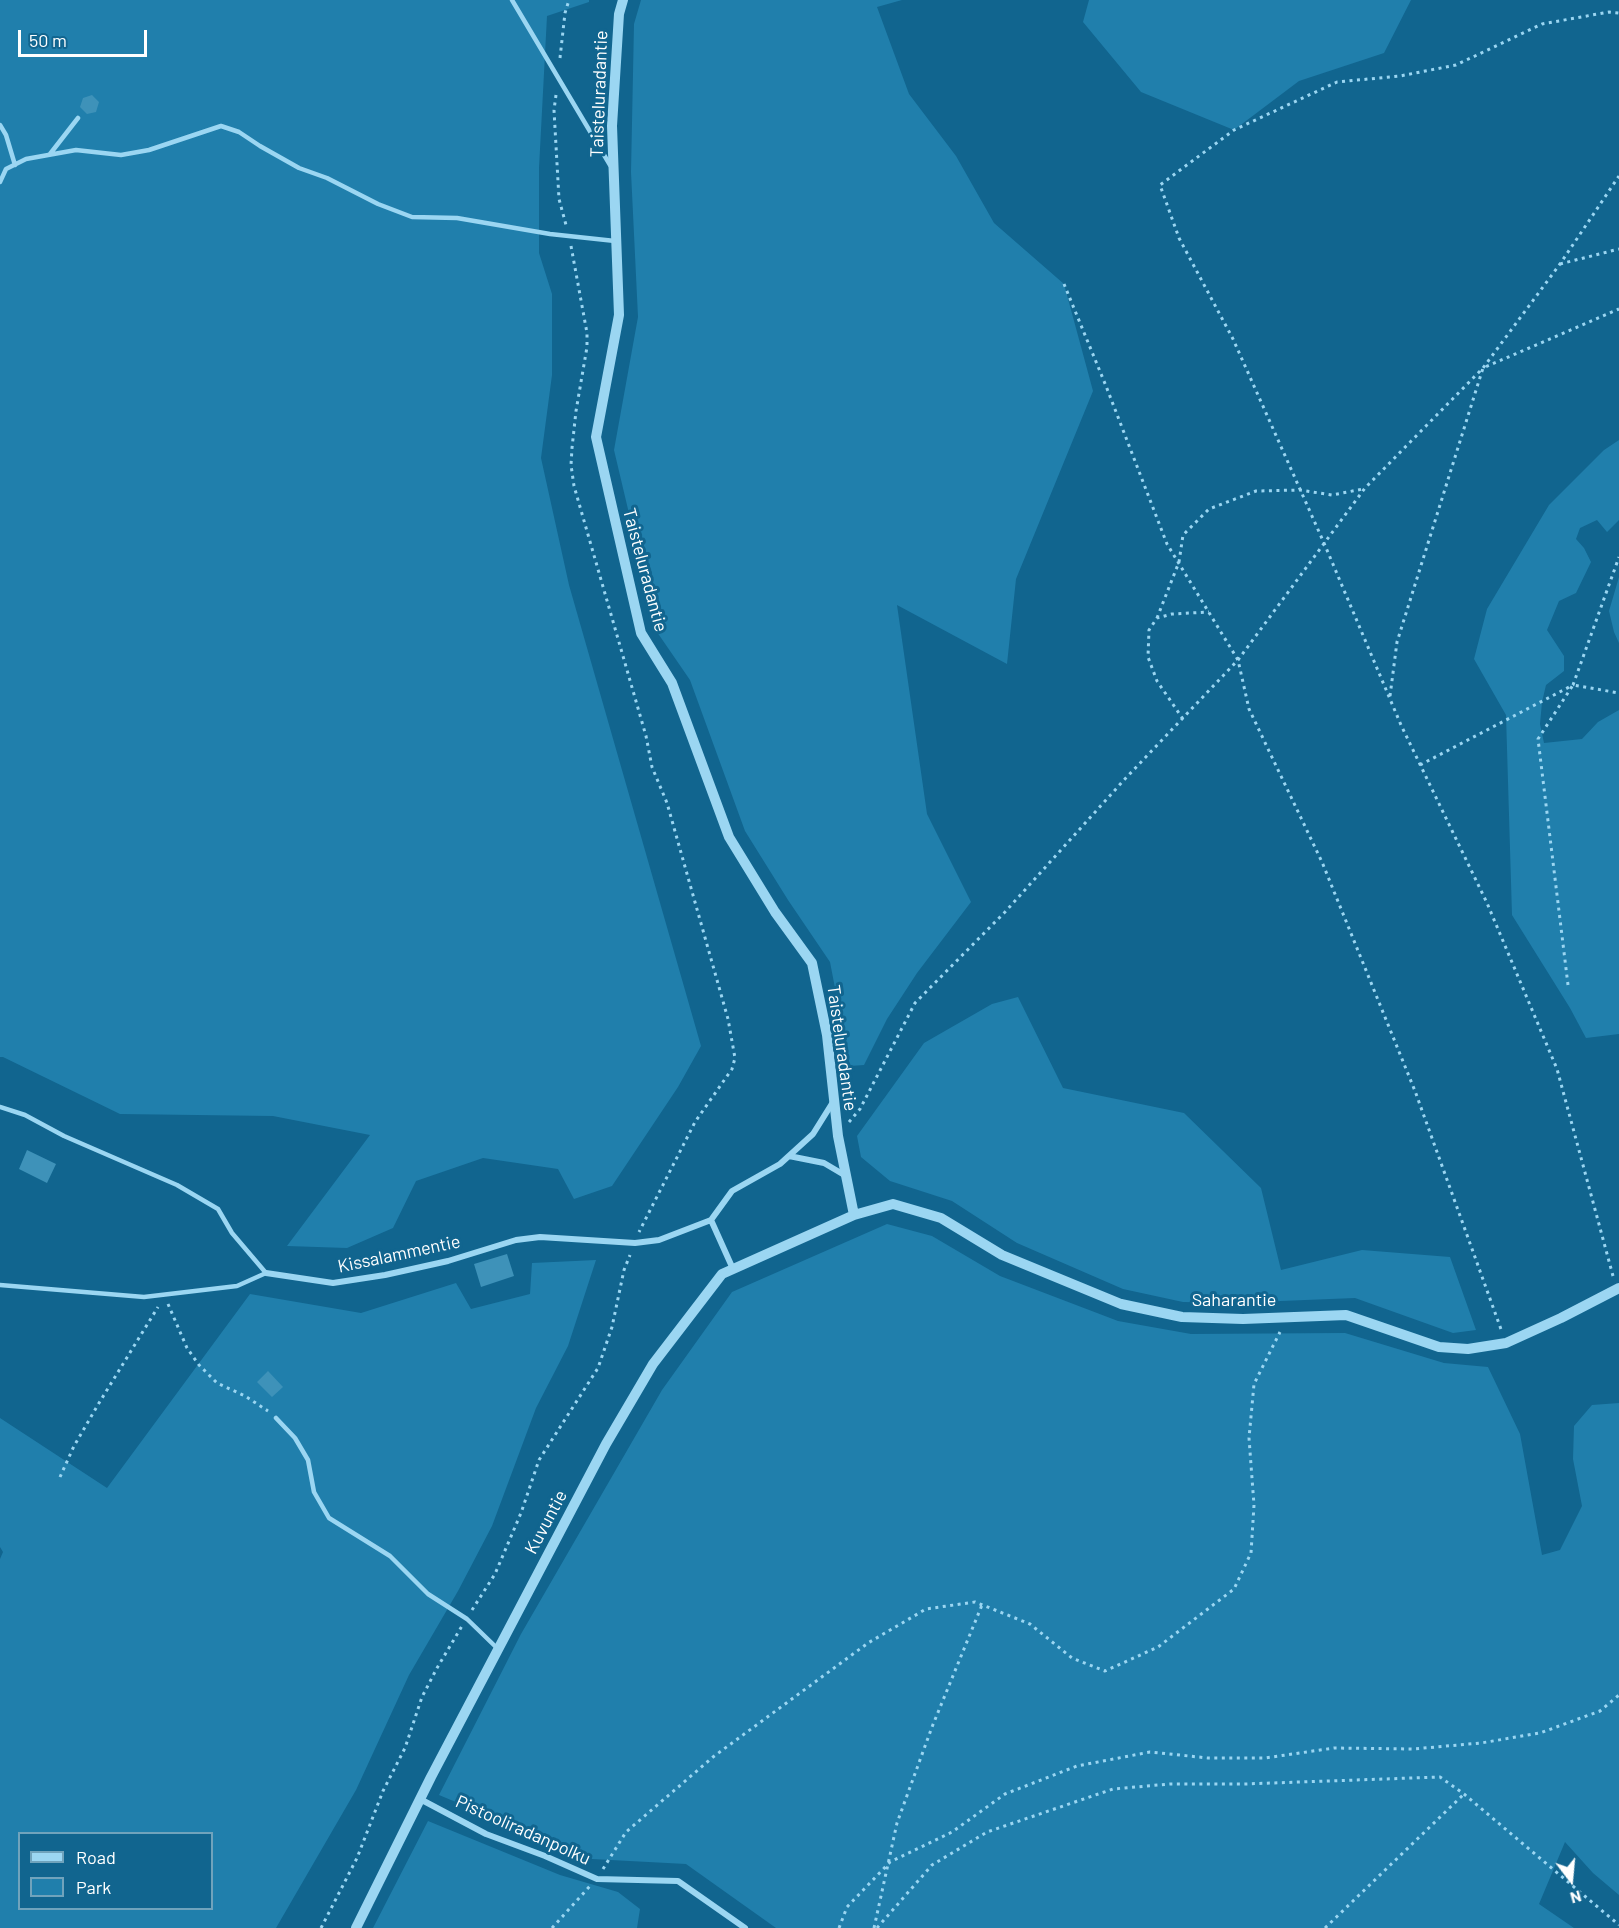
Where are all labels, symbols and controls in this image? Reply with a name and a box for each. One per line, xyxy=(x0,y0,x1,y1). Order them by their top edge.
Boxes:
scale bar xyxy=(21,18,150,56)
text: 50 m xyxy=(29,29,67,51)
street label: Taisteluradantie xyxy=(586,30,612,158)
street label: Taisteluradantie xyxy=(618,506,672,634)
street label: Taisteluradantie xyxy=(822,983,862,1113)
street label: Kissalammentie xyxy=(336,1230,462,1278)
street label: Saharantie xyxy=(1192,1289,1276,1311)
street label: Kuvuntie xyxy=(520,1486,572,1558)
street label: Pistooliradanpolku xyxy=(452,1791,594,1869)
legend xyxy=(18,1832,213,1910)
text: Road xyxy=(76,1846,116,1868)
north arrow xyxy=(1541,1850,1601,1910)
text: Park xyxy=(76,1876,111,1898)
text: N xyxy=(1568,1887,1584,1908)

